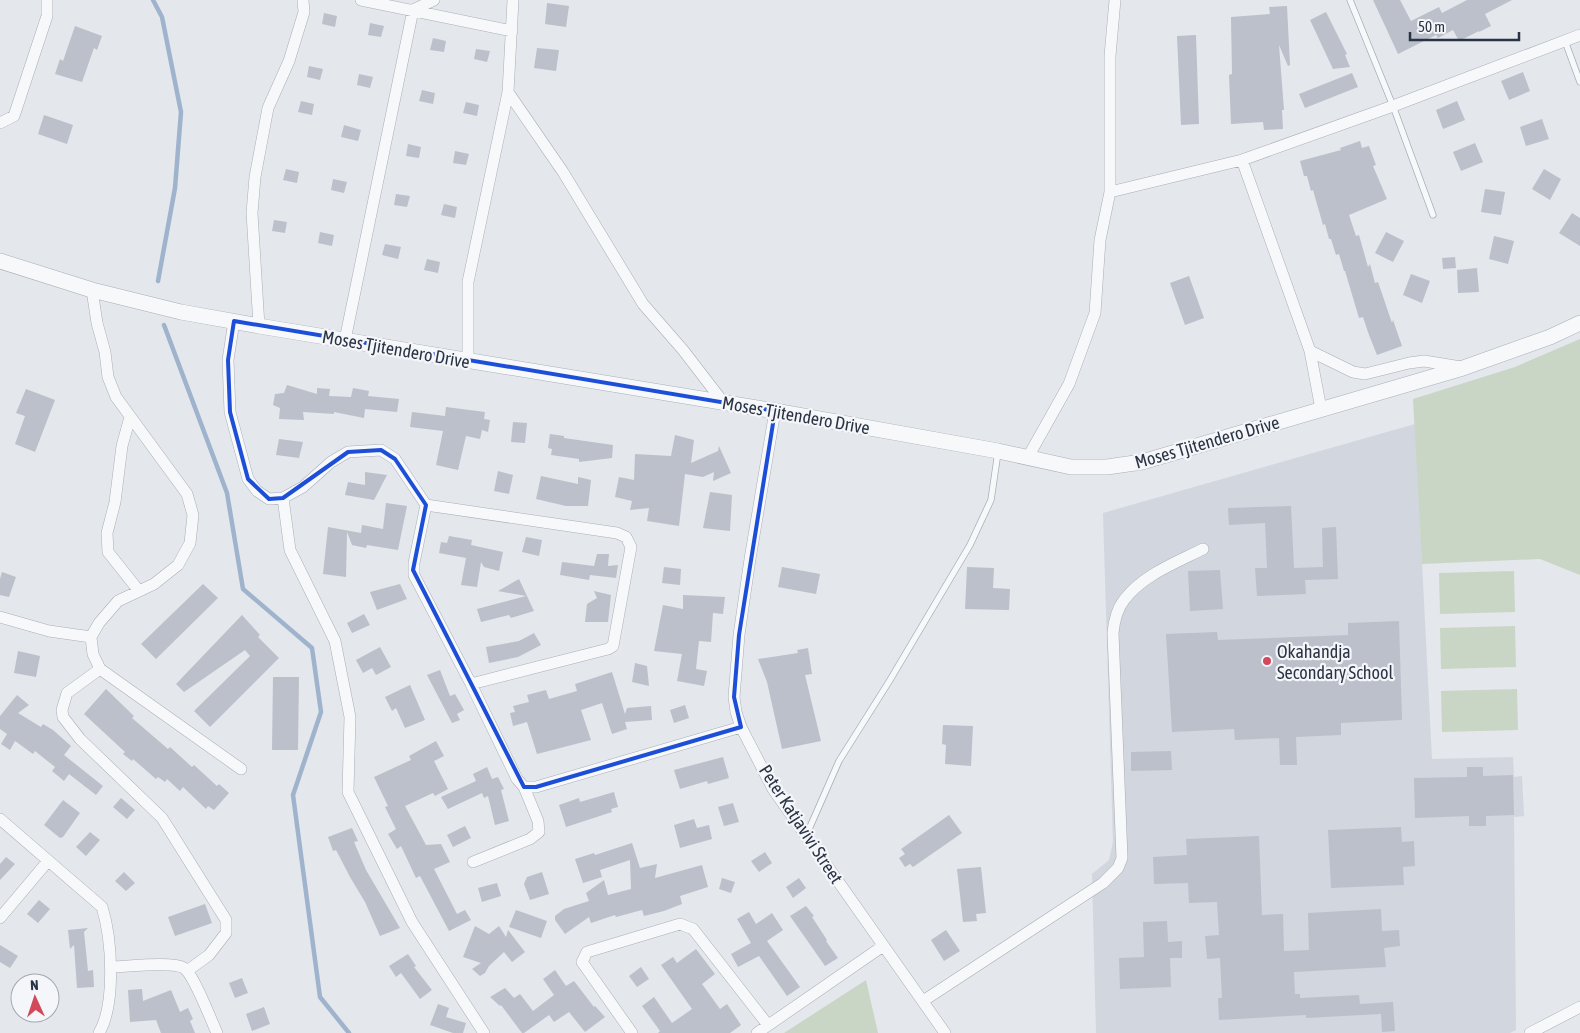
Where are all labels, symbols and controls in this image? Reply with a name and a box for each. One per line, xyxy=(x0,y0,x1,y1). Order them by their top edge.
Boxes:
scale bar xyxy=(1410,10,1519,42)
text: 50 m xyxy=(1418,18,1445,35)
street label: Moses Tjitendero Drive xyxy=(321,326,471,372)
street label: Moses Tjitendero Drive xyxy=(721,392,871,438)
street label: Moses Tjitendero Drive xyxy=(1132,411,1282,473)
place label: Okahandja Secondary School xyxy=(1277,641,1393,683)
marker: Okahandja Secondary School xyxy=(1261,655,1273,667)
street label: Peter Katjavivi Street xyxy=(755,761,847,887)
north arrow xyxy=(10,973,60,1023)
text: N xyxy=(30,977,39,993)

